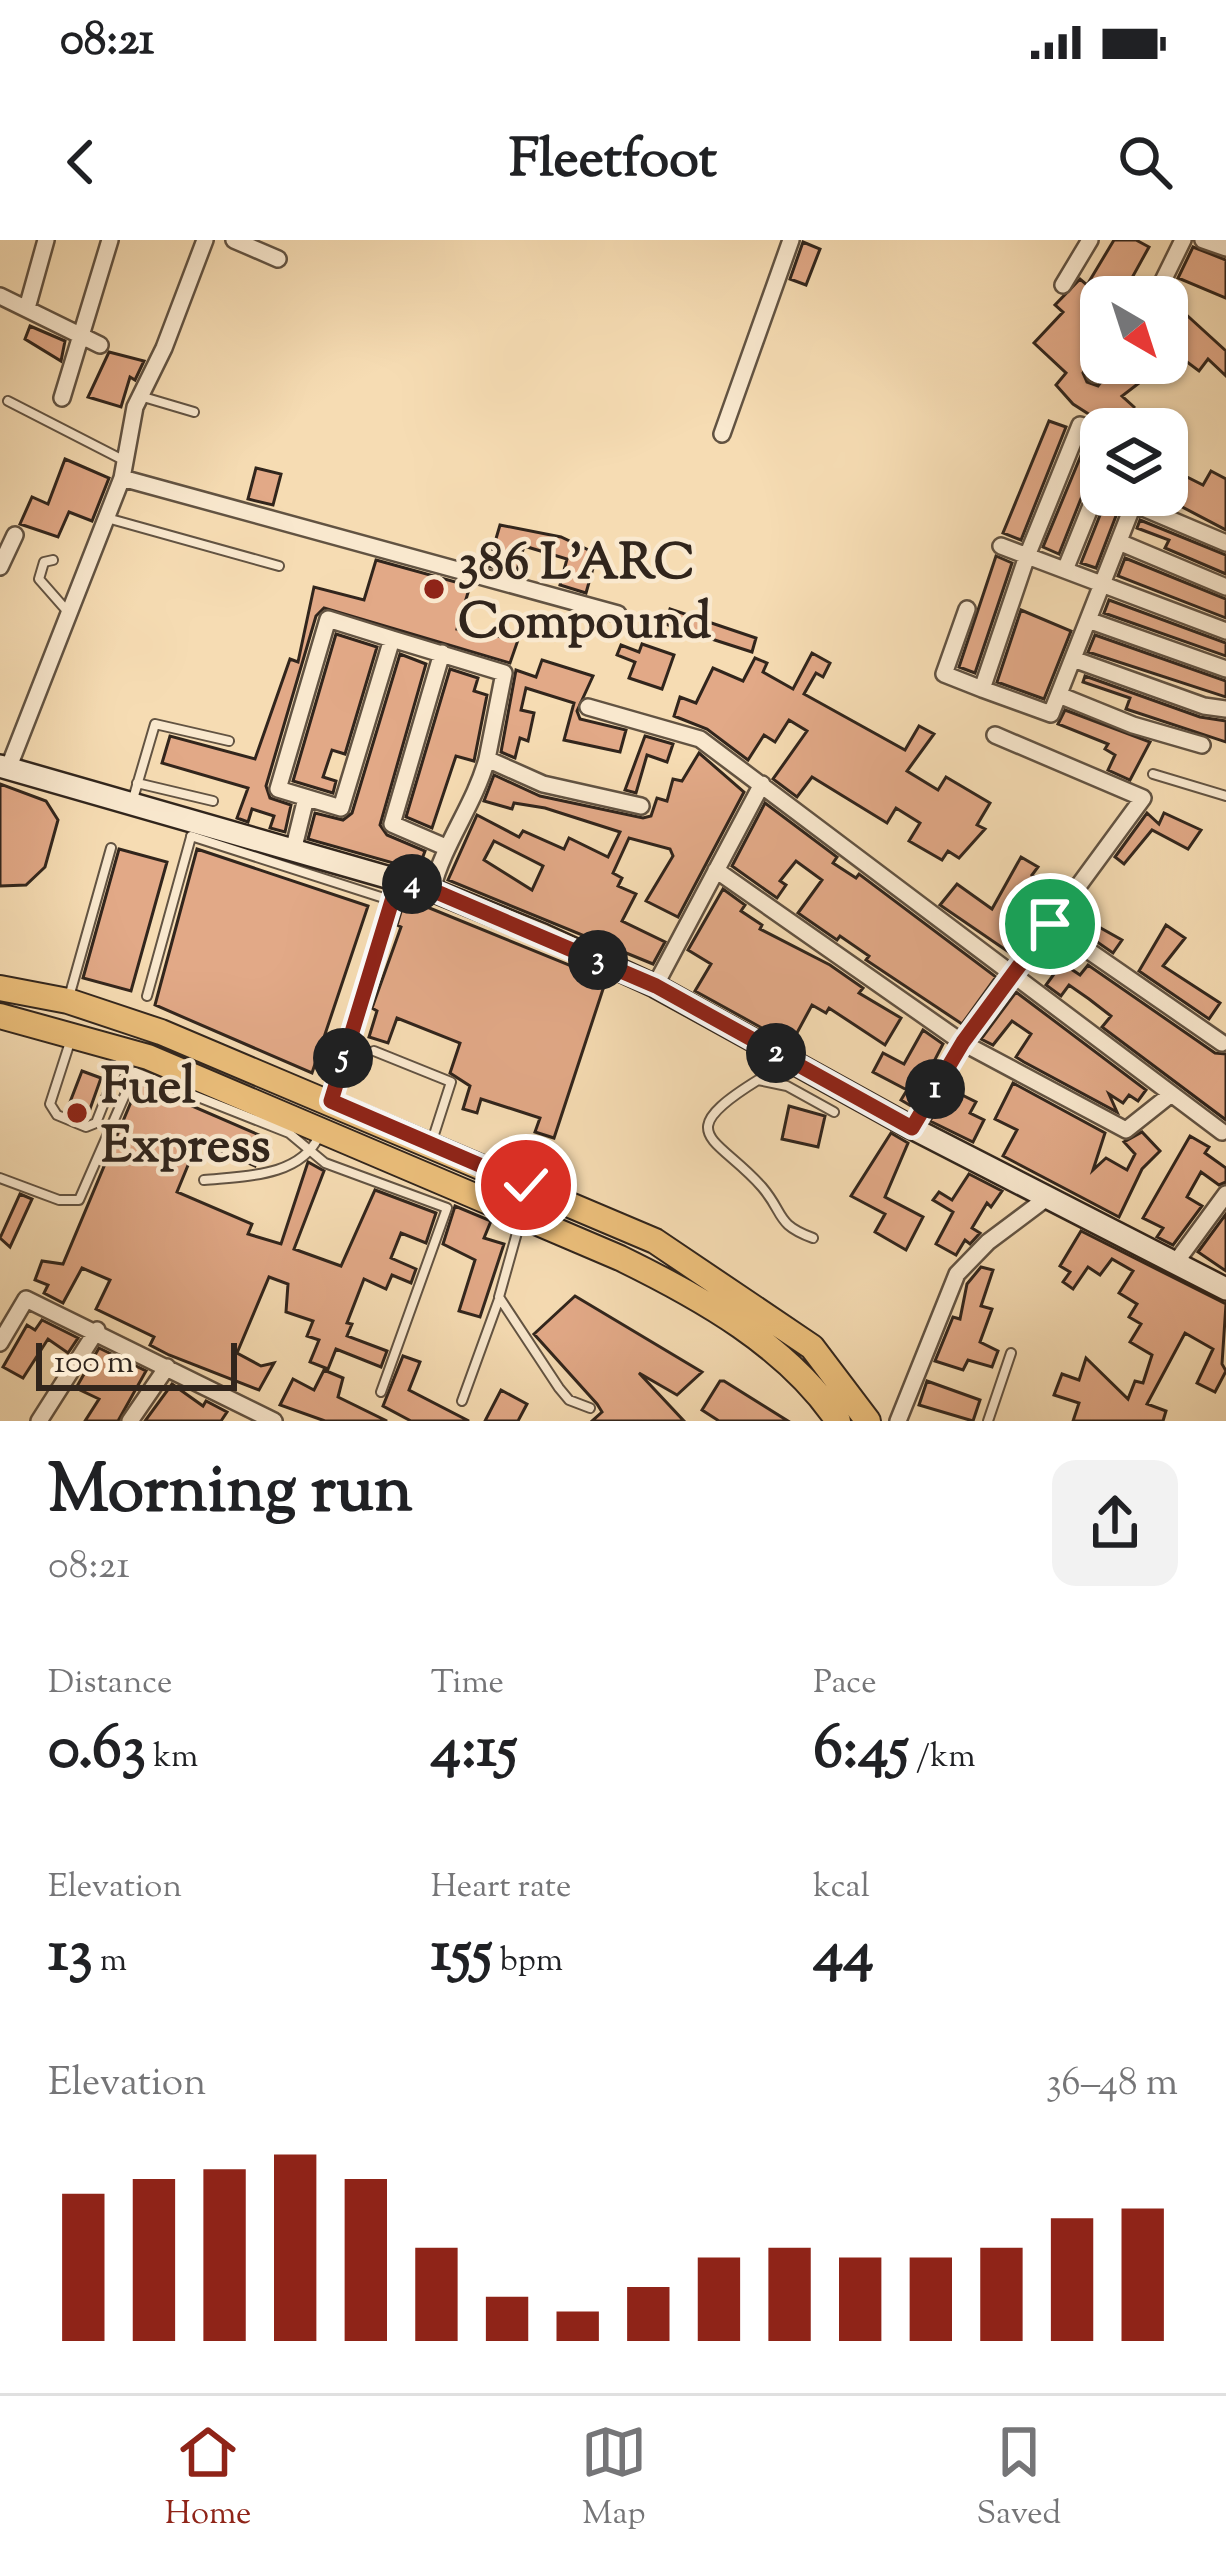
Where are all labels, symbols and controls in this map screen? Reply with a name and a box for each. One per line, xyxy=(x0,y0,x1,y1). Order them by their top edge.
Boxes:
text: 08:21 xyxy=(60,10,154,75)
text: Fleetfoot xyxy=(509,123,717,201)
icon: back xyxy=(48,129,114,195)
icon: search xyxy=(1112,129,1178,195)
north arrow xyxy=(1080,276,1188,384)
map controls xyxy=(1080,276,1188,516)
button: layers xyxy=(1080,408,1188,516)
place label: 386 L'ARC Compound xyxy=(458,529,711,661)
marker: 386 L'ARC Compound xyxy=(421,576,447,602)
pin: 4 xyxy=(382,854,442,914)
text: 4 xyxy=(404,860,420,908)
pin xyxy=(999,873,1101,975)
icon: arrive xyxy=(1017,891,1083,957)
pin: 3 xyxy=(568,930,628,990)
text: 3 xyxy=(591,936,605,984)
pin: 2 xyxy=(746,1023,806,1083)
pin: 5 xyxy=(313,1028,373,1088)
text: 2 xyxy=(768,1029,784,1077)
text: 5 xyxy=(337,1034,349,1082)
place label: Fuel Express xyxy=(101,1053,271,1185)
pin: 1 xyxy=(905,1059,965,1119)
text: 1 xyxy=(929,1065,941,1113)
marker: Fuel Express xyxy=(64,1100,90,1126)
pin xyxy=(475,1134,577,1236)
icon: check xyxy=(493,1152,559,1218)
scale bar xyxy=(36,1337,237,1390)
text: 100 m xyxy=(54,1340,134,1388)
text: Morning run xyxy=(48,1447,413,1542)
button: share xyxy=(1052,1460,1178,1586)
text: 08:21 xyxy=(48,1540,130,1596)
text: Distance xyxy=(48,1660,172,1708)
text: Time xyxy=(431,1660,504,1708)
text: Pace xyxy=(813,1660,877,1708)
text: 0.63 xyxy=(48,1708,146,1795)
text: 4:15 xyxy=(431,1708,517,1795)
text: 6:45 xyxy=(813,1708,909,1795)
text: km xyxy=(146,1734,198,1782)
text: /km xyxy=(909,1734,976,1782)
text: Elevation xyxy=(48,1864,182,1912)
text: Heart rate xyxy=(431,1864,572,1912)
text: kcal xyxy=(813,1864,870,1912)
text: 13 xyxy=(48,1912,93,1999)
text: 155 xyxy=(431,1912,493,1999)
text: 44 xyxy=(813,1912,874,1999)
text: m xyxy=(93,1938,127,1986)
text: bpm xyxy=(493,1938,563,1986)
text: Elevation xyxy=(48,2057,206,2113)
text: 36–48 m xyxy=(1046,2057,1178,2113)
tab: Home xyxy=(165,2419,251,2539)
tab: Map xyxy=(581,2419,647,2539)
tab: Saved xyxy=(976,2419,1061,2539)

